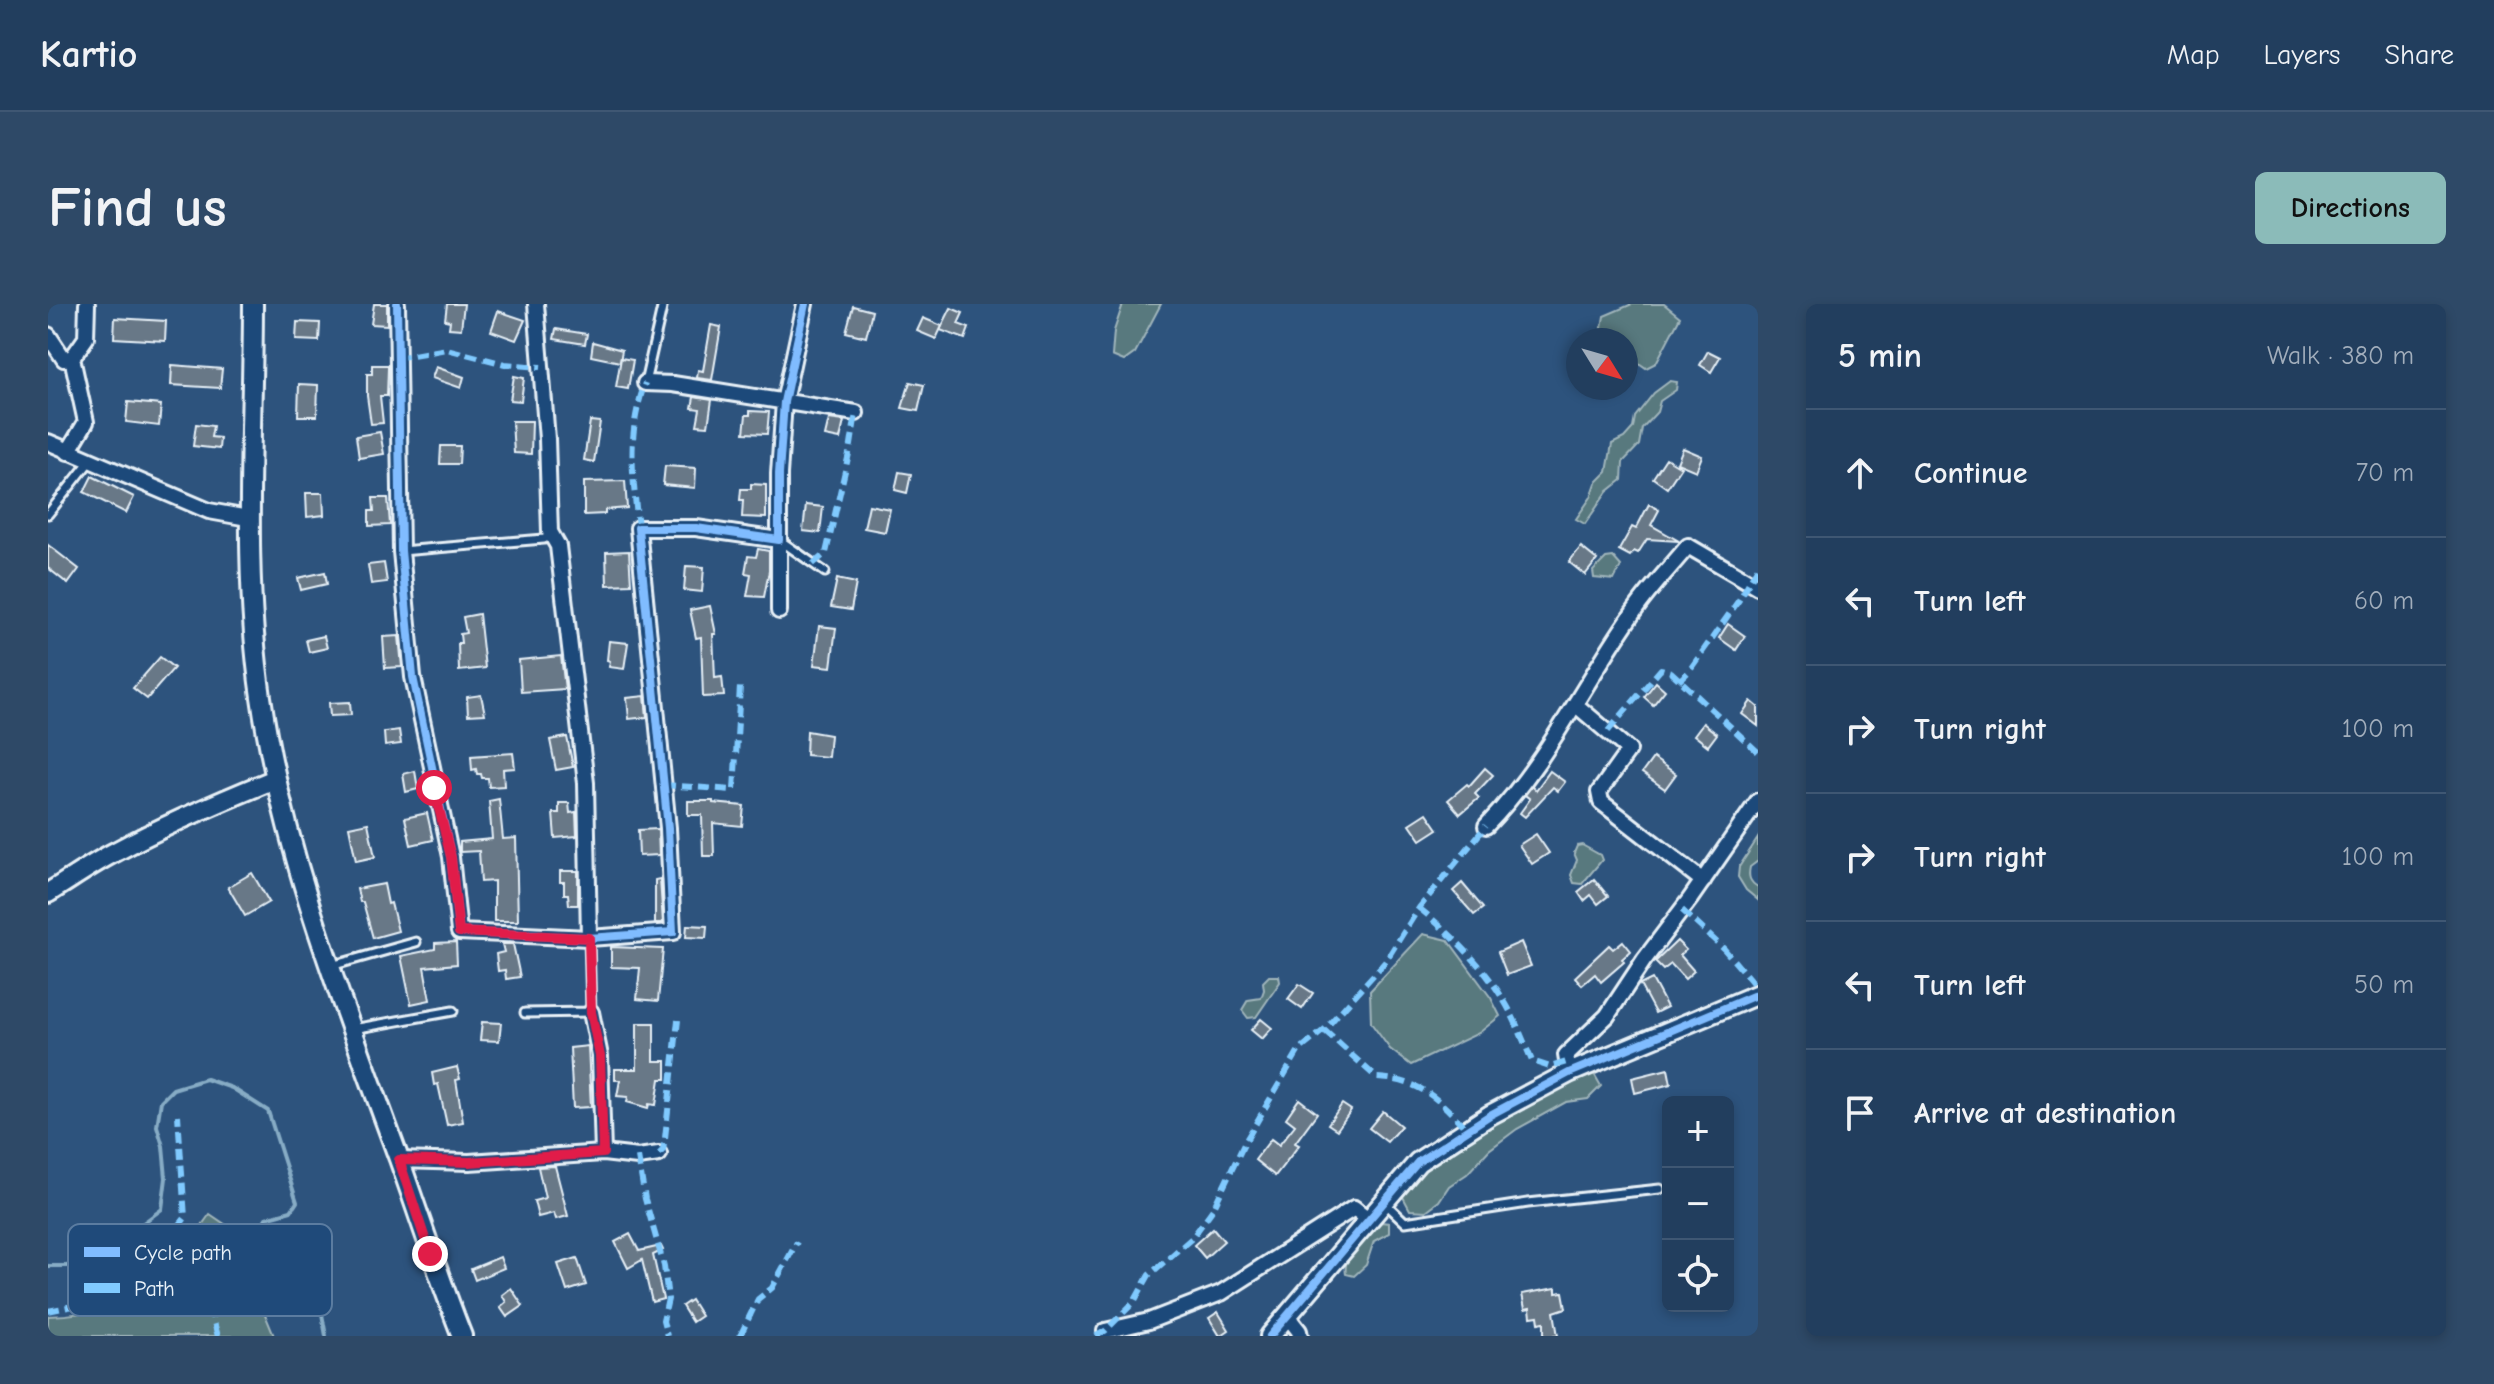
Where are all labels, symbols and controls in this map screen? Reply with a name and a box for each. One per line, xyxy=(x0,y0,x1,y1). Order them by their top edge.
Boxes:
text: Kartio xyxy=(40,33,137,77)
text: Map xyxy=(2167,39,2220,71)
text: Layers xyxy=(2264,39,2340,71)
text: Share xyxy=(2384,39,2454,71)
button: Directions xyxy=(2255,172,2446,244)
text: Find us xyxy=(48,176,227,240)
north arrow xyxy=(1566,328,1638,400)
text: 5 min xyxy=(1838,336,1922,376)
text: Walk · 380 m xyxy=(2267,341,2414,371)
icon: ahead xyxy=(1838,451,1882,495)
text: Continue xyxy=(1914,456,2028,491)
text: 70 m xyxy=(2356,458,2414,488)
icon: left xyxy=(1838,579,1882,623)
text: Turn left xyxy=(1914,584,2026,619)
text: 60 m xyxy=(2354,586,2414,616)
icon: right xyxy=(1838,707,1882,751)
text: Turn right xyxy=(1914,712,2046,747)
text: 100 m xyxy=(2342,714,2414,744)
route start xyxy=(416,770,452,806)
icon: right xyxy=(1838,835,1882,879)
text: Turn right xyxy=(1914,840,2046,875)
text: 100 m xyxy=(2342,842,2414,872)
icon: left xyxy=(1838,963,1882,1007)
text: Turn left xyxy=(1914,968,2026,1003)
text: 50 m xyxy=(2354,970,2414,1000)
icon: arrive xyxy=(1838,1091,1882,1135)
map controls xyxy=(1662,1096,1734,1312)
button: + xyxy=(1662,1096,1734,1168)
text: Arrive at destination xyxy=(1914,1096,2176,1131)
button: − xyxy=(1662,1168,1734,1240)
legend xyxy=(68,1224,332,1316)
route end xyxy=(412,1236,448,1272)
text: Cycle path xyxy=(134,1240,232,1266)
button: locate xyxy=(1662,1240,1734,1312)
text: Path xyxy=(134,1276,175,1302)

